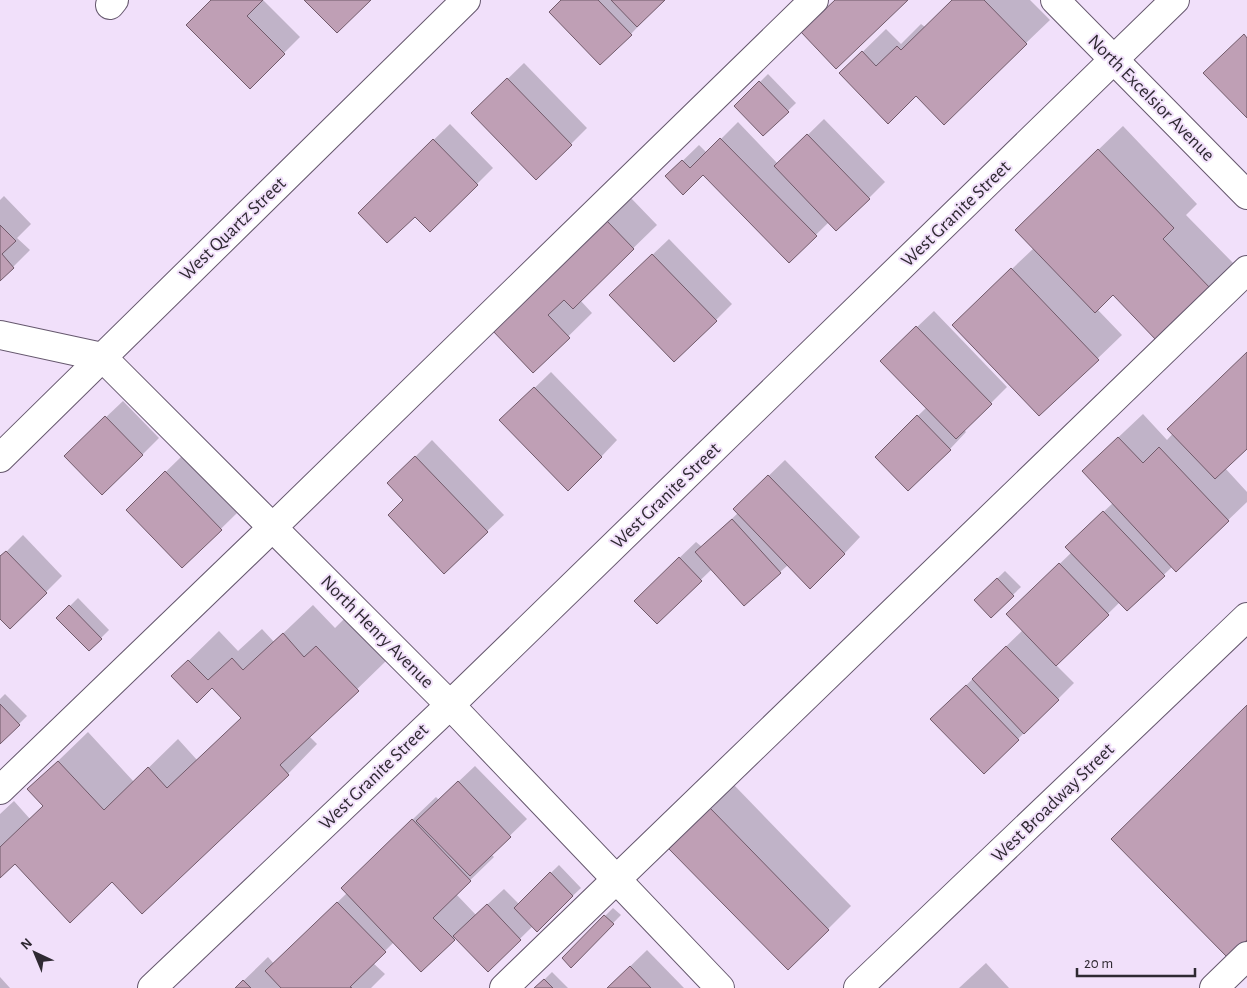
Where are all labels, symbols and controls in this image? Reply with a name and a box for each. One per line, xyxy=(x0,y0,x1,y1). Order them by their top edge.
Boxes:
street label: North Excelsior Avenue xyxy=(1084,31,1218,165)
street label: West Granite Street xyxy=(898,157,1014,271)
street label: West Quartz Street xyxy=(176,174,290,284)
street label: West Granite Street xyxy=(608,439,724,553)
street label: North Henry Avenue xyxy=(317,572,437,692)
street label: West Granite Street xyxy=(316,720,432,834)
street label: West Broadway Street xyxy=(988,740,1118,866)
north arrow xyxy=(10,928,60,978)
text: N xyxy=(18,936,35,953)
scale bar xyxy=(1077,946,1194,978)
text: 20 m xyxy=(1084,956,1113,971)

